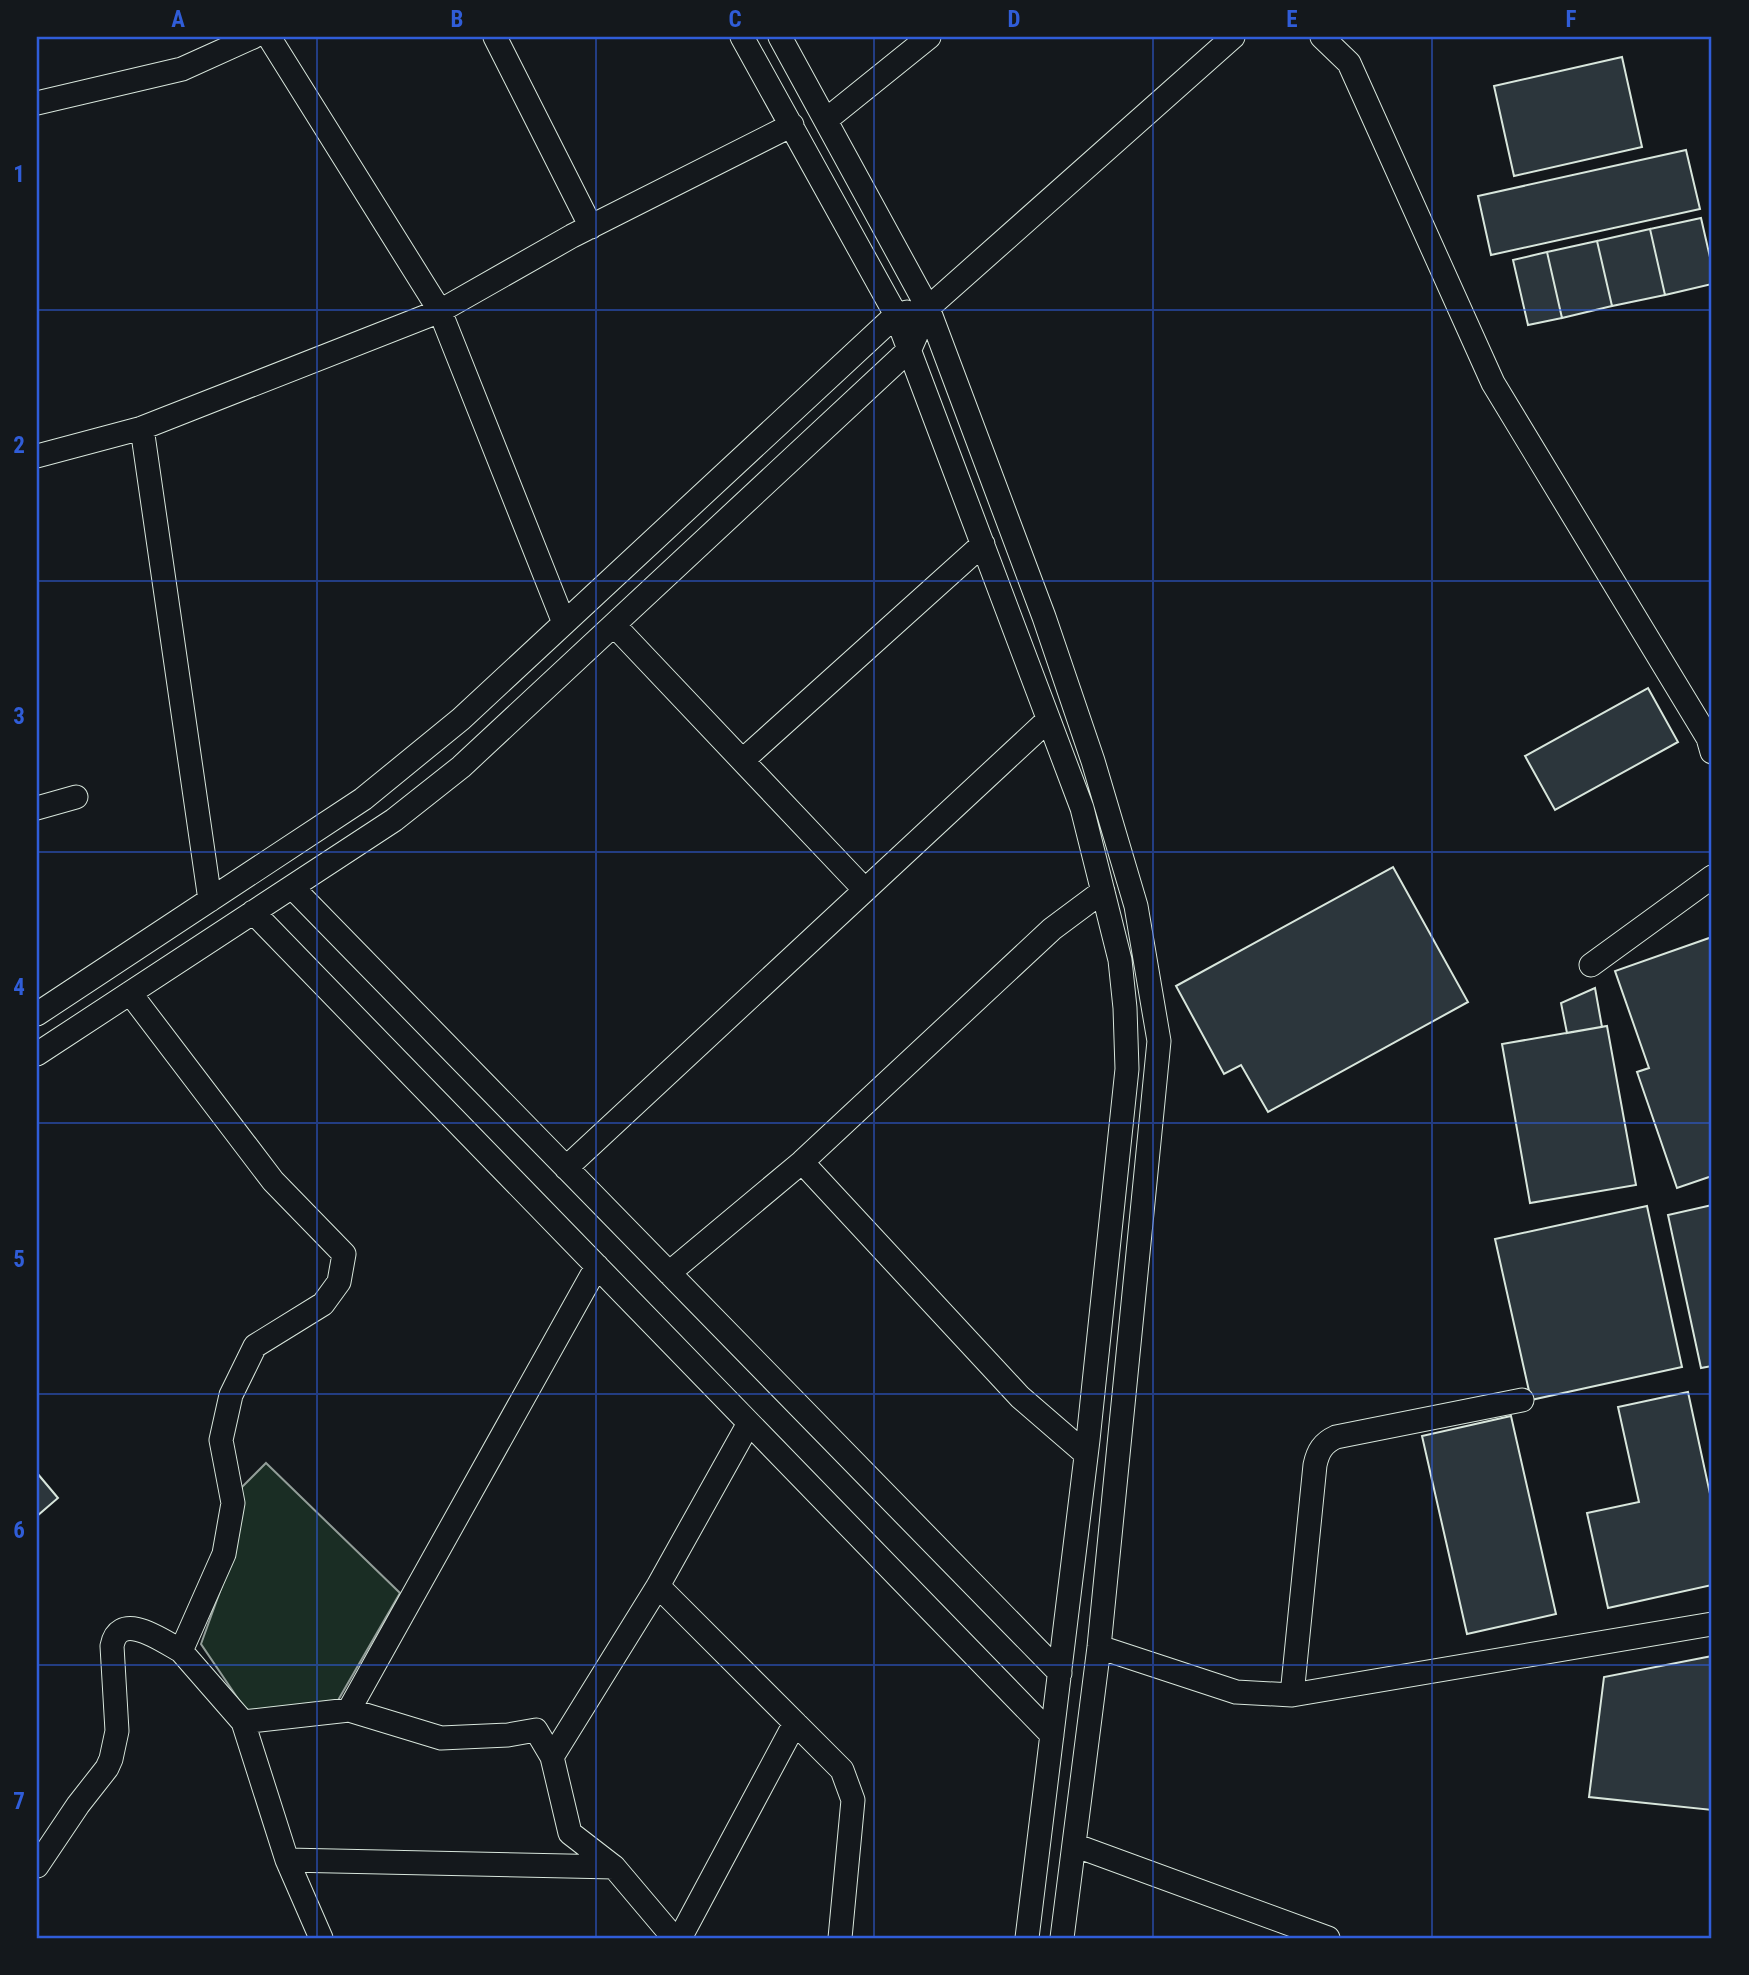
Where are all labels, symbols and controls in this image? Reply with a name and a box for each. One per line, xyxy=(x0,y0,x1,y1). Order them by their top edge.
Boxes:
text: A xyxy=(171,6,185,33)
text: B xyxy=(451,6,463,33)
text: C xyxy=(728,6,742,33)
text: D xyxy=(1008,6,1021,33)
text: E xyxy=(1286,6,1298,33)
text: F xyxy=(1566,6,1577,33)
text: 1 xyxy=(13,161,25,188)
text: 2 xyxy=(13,432,25,459)
text: 3 xyxy=(13,703,25,730)
text: 4 xyxy=(13,974,25,1001)
text: 5 xyxy=(13,1246,25,1273)
text: 6 xyxy=(13,1517,25,1544)
text: 7 xyxy=(13,1788,25,1815)

